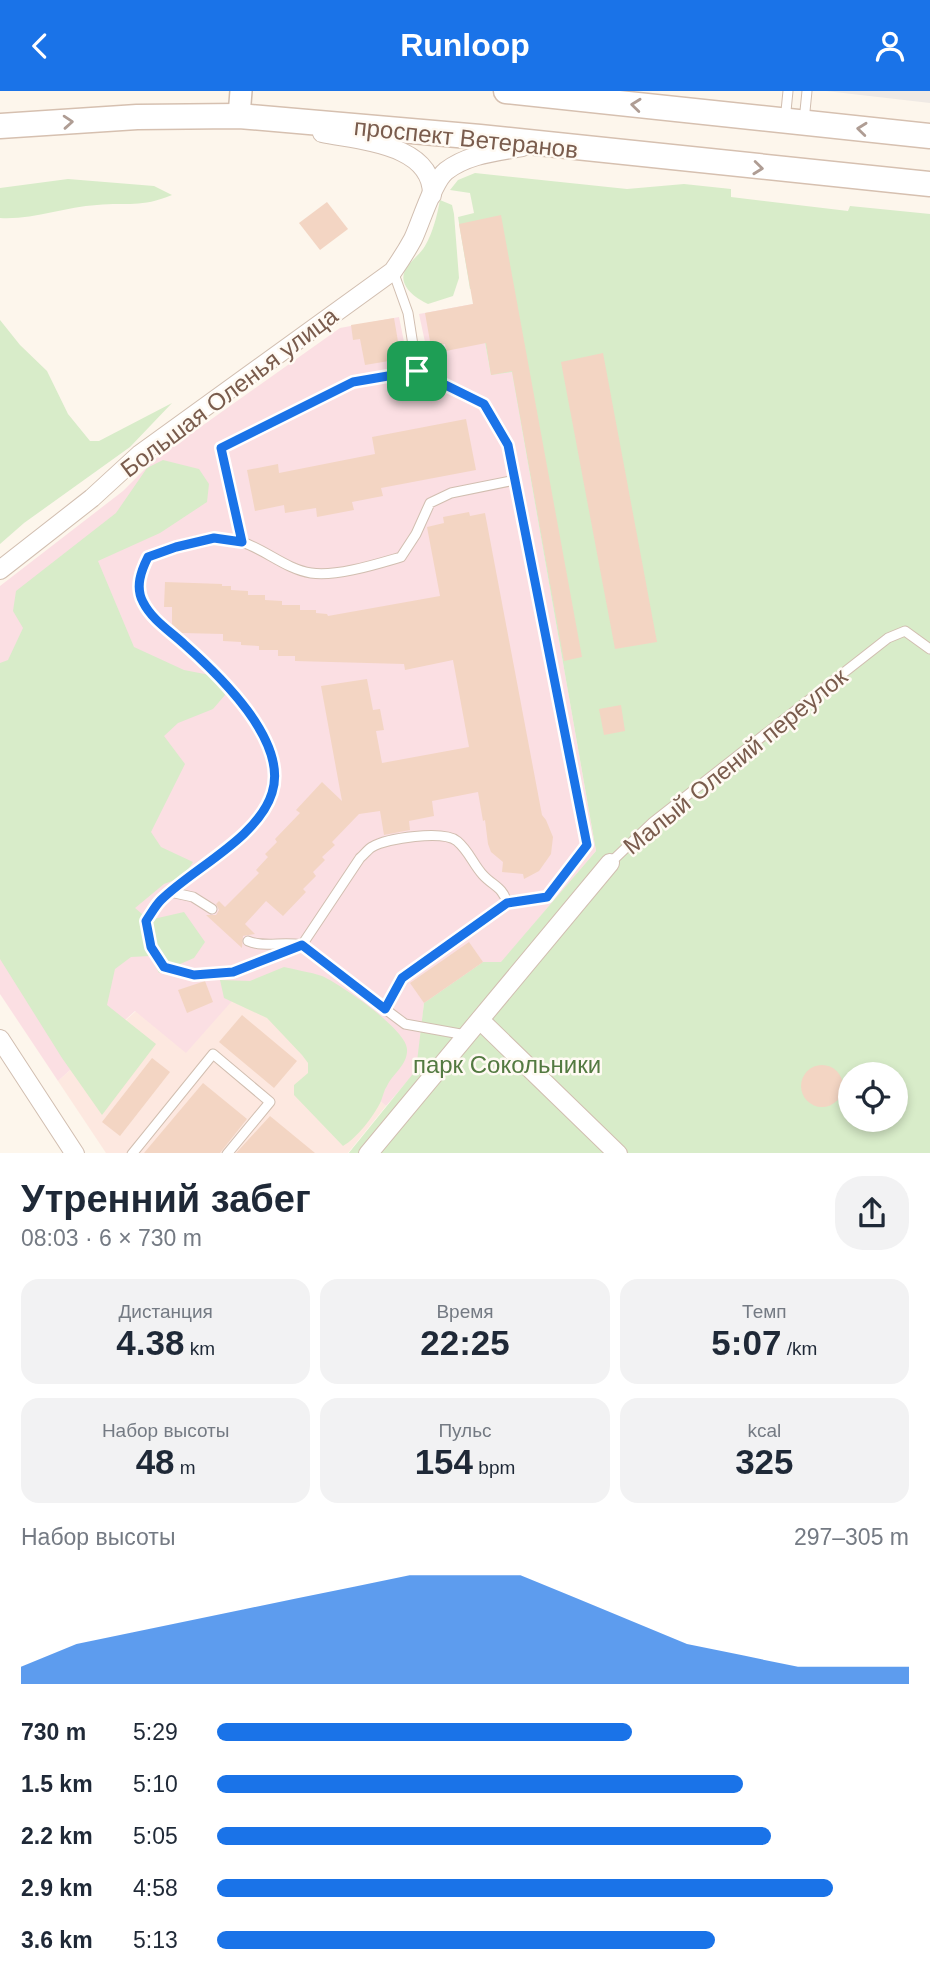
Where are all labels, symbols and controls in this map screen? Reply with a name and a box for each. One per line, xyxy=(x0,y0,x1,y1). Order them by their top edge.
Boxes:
icon: back xyxy=(21,27,59,65)
text: Runloop xyxy=(400,27,530,63)
icon: person xyxy=(871,27,909,65)
one-way arrow xyxy=(630,97,642,112)
street label: проспект Ветеранов xyxy=(353,113,579,163)
one-way arrow xyxy=(63,114,74,129)
one-way arrow xyxy=(856,121,868,136)
one-way arrow xyxy=(752,160,763,175)
street label: Большая Оленья улица xyxy=(115,301,343,482)
pin xyxy=(387,341,447,401)
icon: arrive xyxy=(398,352,436,390)
street label: Малый Олений переулок xyxy=(618,662,853,860)
park label: парк Сокольники xyxy=(413,1051,601,1078)
map controls xyxy=(838,1062,908,1132)
button: locate xyxy=(838,1062,908,1132)
button: share xyxy=(835,1176,909,1250)
text: Утренний забег xyxy=(21,1178,311,1220)
text: 08:03 · 6 × 730 m xyxy=(21,1225,202,1251)
text: Дистанция xyxy=(119,1301,213,1322)
text: Время xyxy=(436,1301,494,1322)
text: Темп xyxy=(742,1301,787,1322)
text: 4.38 xyxy=(116,1323,184,1362)
text: 22:25 xyxy=(420,1323,510,1362)
text: 5:07 xyxy=(711,1323,781,1362)
text: km xyxy=(184,1338,215,1359)
text: /km xyxy=(781,1338,817,1359)
text: Набор высоты xyxy=(102,1420,229,1441)
text: Пульс xyxy=(438,1420,492,1441)
text: kcal xyxy=(747,1420,781,1441)
text: 48 xyxy=(136,1442,175,1481)
text: 154 xyxy=(415,1442,473,1481)
text: 325 xyxy=(735,1442,794,1481)
text: m xyxy=(175,1457,196,1478)
text: bpm xyxy=(473,1457,515,1478)
text: Набор высоты xyxy=(21,1524,175,1550)
text: 297–305 m xyxy=(794,1524,909,1550)
text: 730 m xyxy=(21,1719,86,1745)
text: 5:29 xyxy=(133,1719,178,1745)
text: 1.5 km xyxy=(21,1771,93,1797)
text: 5:10 xyxy=(133,1771,178,1797)
text: 2.2 km xyxy=(21,1823,93,1849)
text: 5:05 xyxy=(133,1823,178,1849)
text: 2.9 km xyxy=(21,1875,93,1901)
text: 4:58 xyxy=(133,1875,178,1901)
text: 3.6 km xyxy=(21,1927,93,1953)
text: 5:13 xyxy=(133,1927,178,1953)

